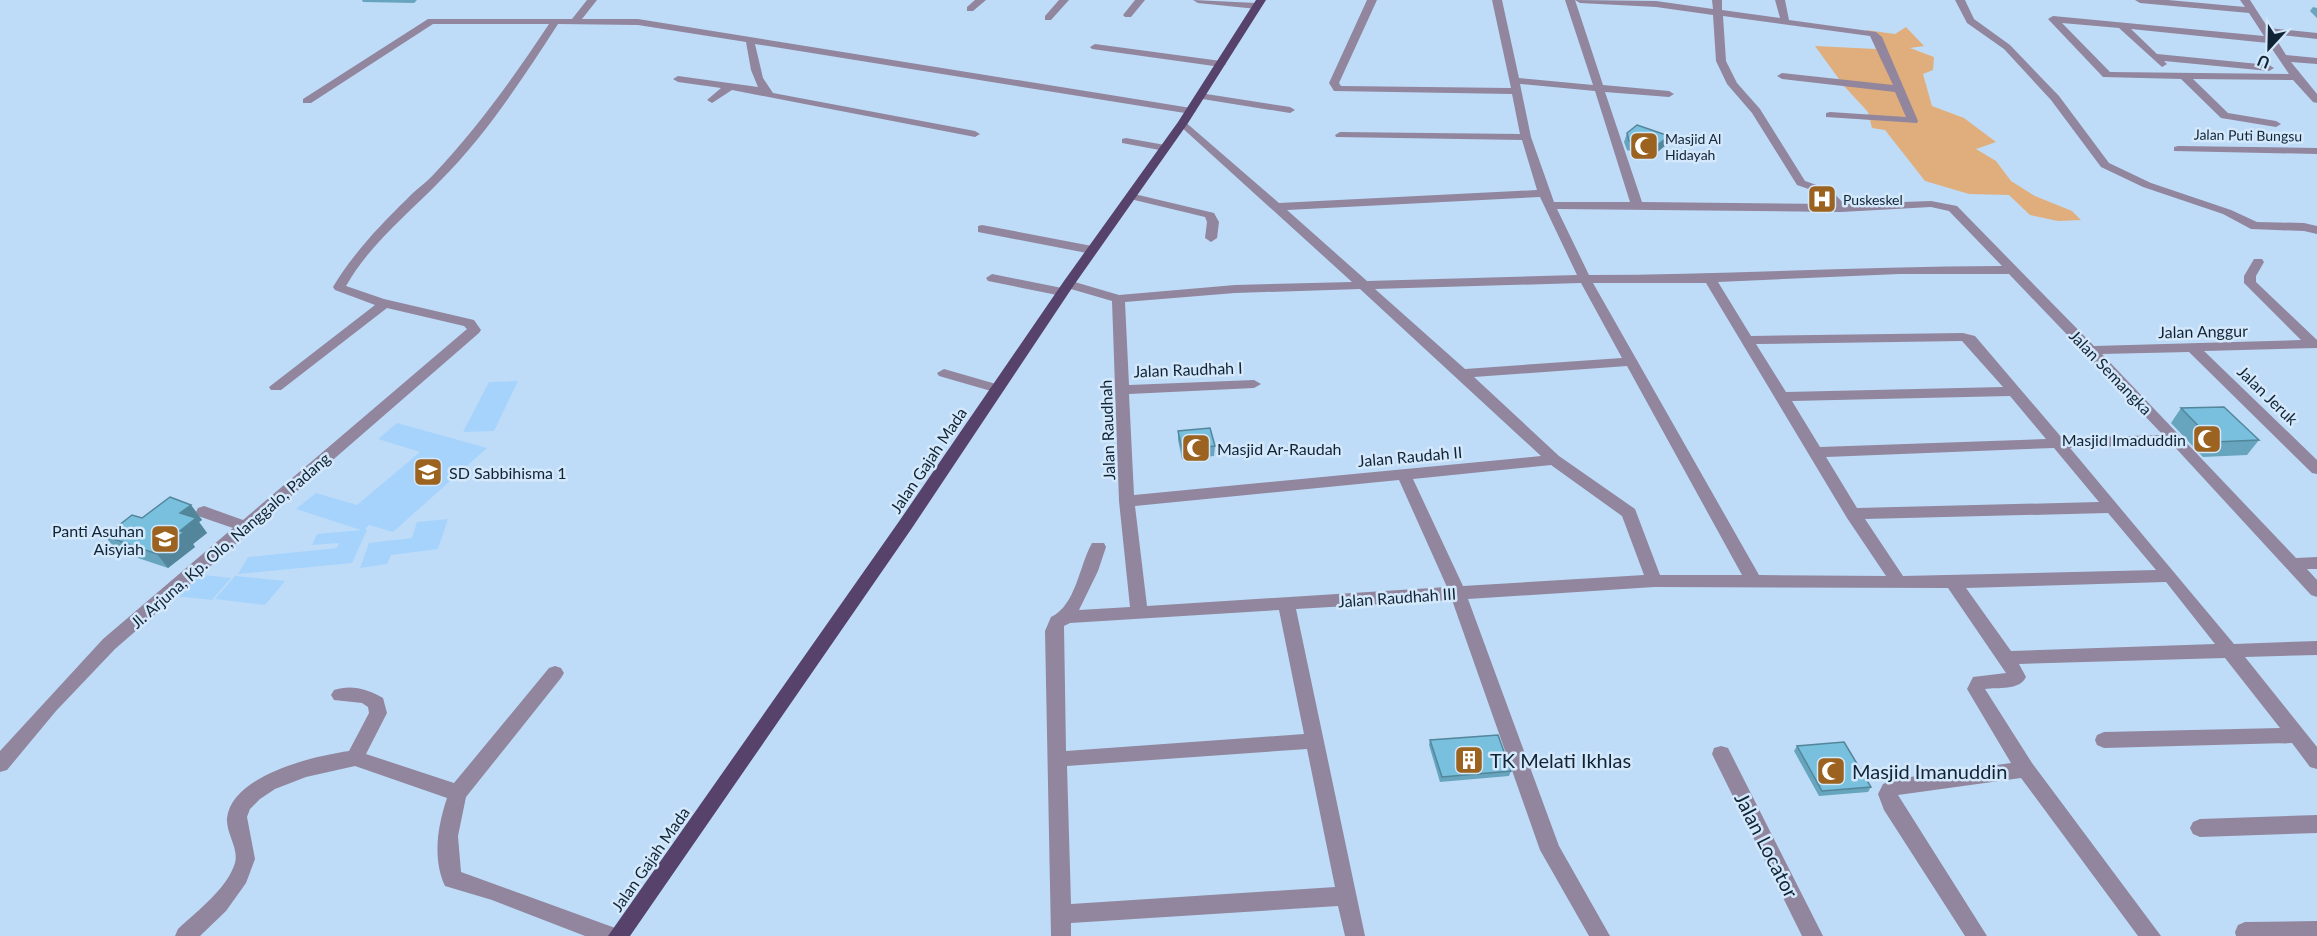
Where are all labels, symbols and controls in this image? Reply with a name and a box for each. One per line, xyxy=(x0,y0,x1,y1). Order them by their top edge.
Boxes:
north arrow xyxy=(2239,18,2299,78)
text: U xyxy=(2254,51,2272,73)
street label: Jalan Puti Bungsu xyxy=(2194,126,2302,144)
mosque icon: Masjid Al Hidayah xyxy=(1628,130,1660,162)
place label: Masjid Al Hidayah xyxy=(1665,130,1721,163)
hospital icon: Puskeskel xyxy=(1806,183,1838,215)
place label: Puskeskel xyxy=(1843,191,1903,208)
street label: Jalan Anggur xyxy=(2158,321,2248,341)
street label: Jalan Semangka xyxy=(2066,326,2156,418)
street label: Jalan Raudhah I xyxy=(1133,358,1243,380)
street label: Jalan Jeruk xyxy=(2234,362,2303,429)
street label: Jalan Raudhah xyxy=(1096,379,1118,481)
street label: Jalan Gajah Mada xyxy=(886,404,970,516)
mosque icon: Masjid Imaduddin xyxy=(2191,423,2223,455)
place label: Masjid Imaduddin xyxy=(2062,430,2186,449)
mosque icon: Masjid Ar-Raudah xyxy=(1180,432,1212,464)
place label: Masjid Ar-Raudah xyxy=(1217,439,1342,458)
street label: Jalan Raudah II xyxy=(1357,442,1463,470)
street label: Jl. Arjuna, Kp. Olo, Nanggalo, Padang xyxy=(126,448,334,632)
school or university icon: SD Sabbihisma 1 xyxy=(412,456,444,488)
place label: SD Sabbihisma 1 xyxy=(449,463,566,482)
place label: Panti Asuhan Aisyiah xyxy=(52,521,144,558)
school or university icon: Panti Asuhan Aisyiah xyxy=(149,523,181,555)
street label: Jalan Raudhah III xyxy=(1337,583,1457,611)
building icon: TK Melati Ikhlas xyxy=(1453,744,1485,776)
place label: TK Melati Ikhlas xyxy=(1490,748,1631,772)
mosque icon: Masjid Imanuddin xyxy=(1815,755,1847,787)
place label: Masjid Imanuddin xyxy=(1852,759,2007,783)
street label: Jalan Locator xyxy=(1730,788,1804,902)
street label: Jalan Gajah Mada xyxy=(607,803,693,915)

